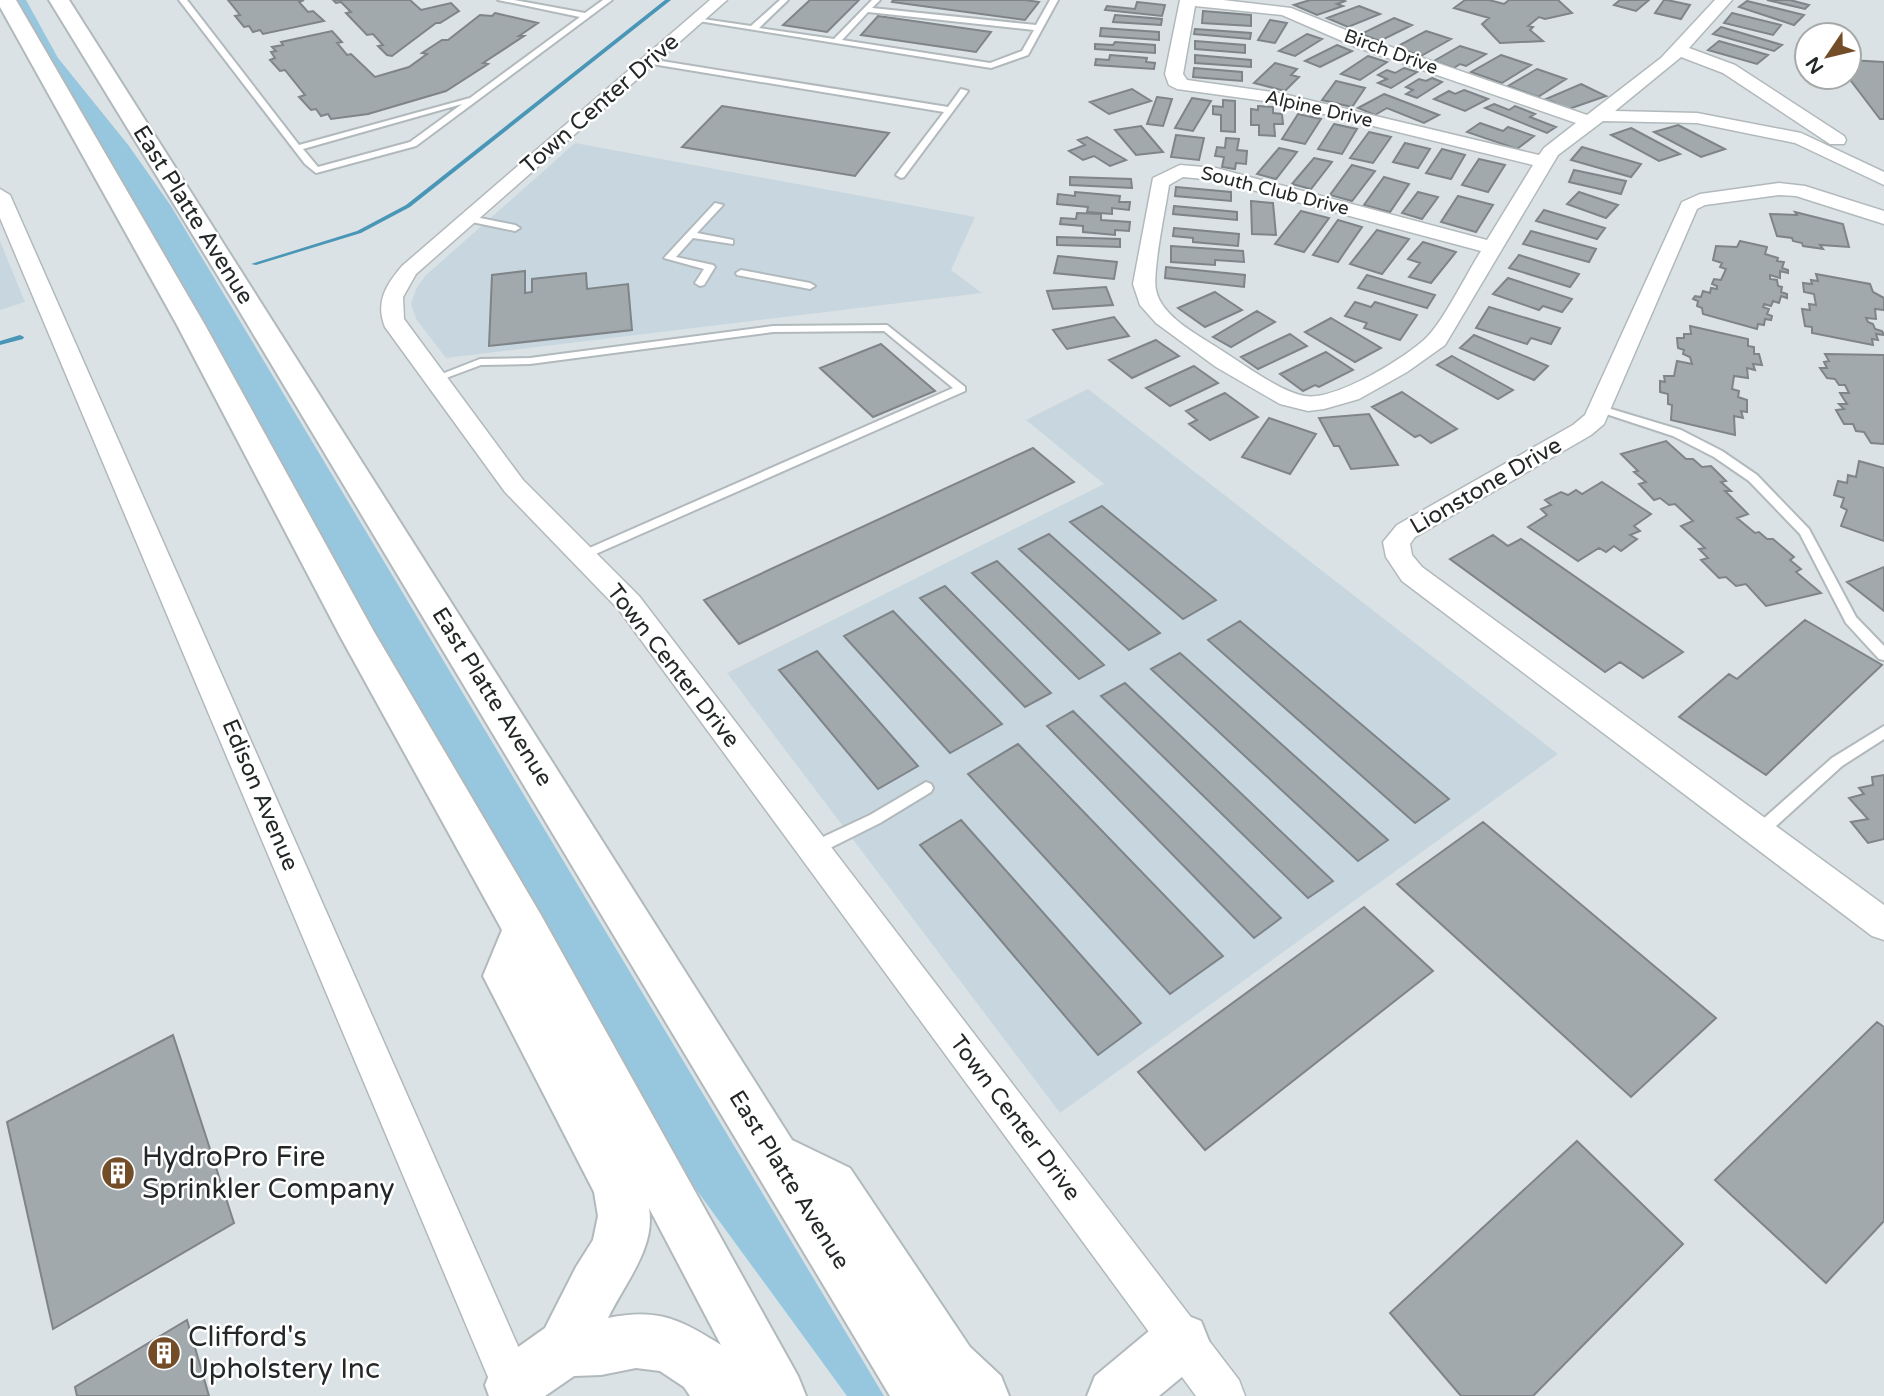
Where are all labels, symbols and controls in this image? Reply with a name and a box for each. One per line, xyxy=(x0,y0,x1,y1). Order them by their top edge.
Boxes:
north arrow xyxy=(1793,21,1863,91)
street label: Birch Drive xyxy=(1341,25,1441,79)
street label: Town Center Drive xyxy=(515,28,685,180)
text: N xyxy=(1802,53,1828,78)
street label: Alpine Drive xyxy=(1263,86,1375,132)
street label: East Platte Avenue xyxy=(127,120,259,310)
street label: South Club Drive xyxy=(1199,162,1351,220)
street label: Lionstone Drive xyxy=(1405,431,1567,541)
street label: Town Center Drive xyxy=(600,579,746,753)
street label: East Platte Avenue xyxy=(426,602,558,792)
street label: Edison Avenue xyxy=(215,715,305,875)
street label: Town Center Drive xyxy=(944,1030,1086,1206)
street label: East Platte Avenue xyxy=(723,1085,855,1275)
place label: HydroPro Fire Sprinkler Company xyxy=(142,1140,395,1206)
building icon: HydroPro Fire Sprinkler Company xyxy=(99,1154,137,1192)
place label: Clifford's Upholstery Inc xyxy=(188,1320,380,1386)
building icon: Clifford's Upholstery Inc xyxy=(145,1334,183,1372)

